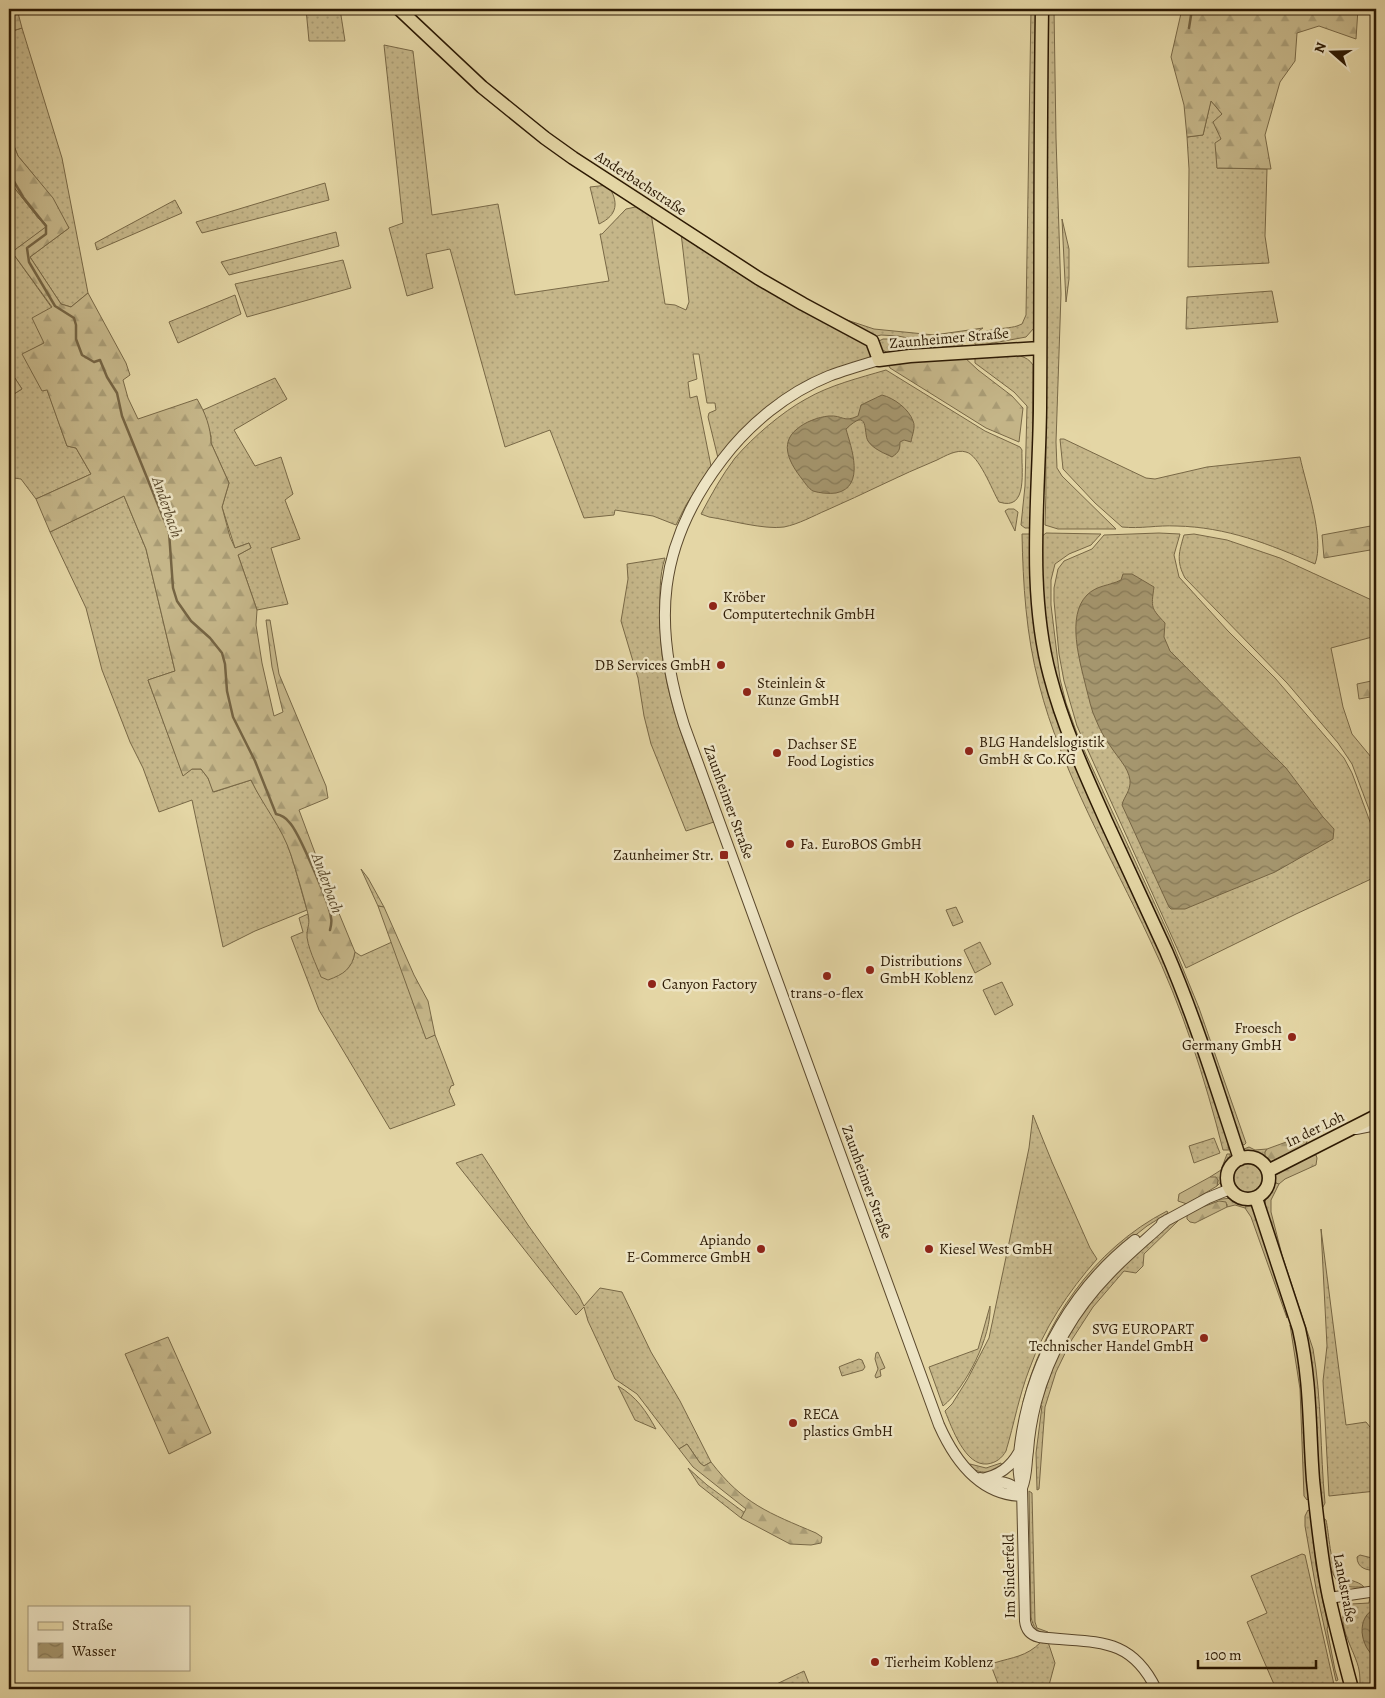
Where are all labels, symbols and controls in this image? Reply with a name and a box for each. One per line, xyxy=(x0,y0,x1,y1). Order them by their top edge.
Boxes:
north arrow xyxy=(1308,28,1358,78)
text: N xyxy=(1310,40,1331,56)
street label: Anderbachstraße xyxy=(591,145,691,220)
street label: Zaunheimer Straße xyxy=(888,323,1010,353)
water label: Anderbach xyxy=(146,473,188,541)
place label: Kröber Computertechnik GmbH xyxy=(723,587,875,624)
marker: Kröber Computertechnik GmbH xyxy=(707,600,719,612)
place label: DB Services GmbH xyxy=(595,655,711,675)
marker: DB Services GmbH xyxy=(715,659,727,671)
place label: Steinlein & Kunze GmbH xyxy=(757,673,840,710)
marker: Steinlein & Kunze GmbH xyxy=(741,686,753,698)
place label: BLG Handelslogistik GmbH & Co.KG xyxy=(979,732,1105,769)
place label: Dachser SE Food Logistics xyxy=(787,734,874,771)
street label: Zaunheimer Straße xyxy=(699,742,759,862)
marker: BLG Handelslogistik GmbH & Co.KG xyxy=(963,745,975,757)
marker: Dachser SE Food Logistics xyxy=(771,747,783,759)
place label: Fa. EuroBOS GmbH xyxy=(800,834,922,854)
marker: Fa. EuroBOS GmbH xyxy=(784,838,796,850)
place label: Zaunheimer Str. xyxy=(613,845,714,865)
water label: Anderbach xyxy=(306,849,348,917)
marker: Zaunheimer Str. xyxy=(718,849,730,861)
place label: Distributions GmbH Koblenz xyxy=(880,951,973,988)
marker: Distributions GmbH Koblenz xyxy=(864,964,876,976)
marker: trans-o-flex xyxy=(821,970,833,982)
place label: Canyon Factory xyxy=(662,974,757,994)
marker: Canyon Factory xyxy=(646,978,658,990)
place label: trans-o-flex xyxy=(791,983,863,1003)
place label: Froesch Germany GmbH xyxy=(1182,1018,1282,1055)
marker: Froesch Germany GmbH xyxy=(1286,1031,1298,1043)
street label: In der Loh xyxy=(1282,1106,1348,1152)
street label: Zaunheimer Straße xyxy=(837,1122,897,1242)
place label: Apiando E-Commerce GmbH xyxy=(626,1230,751,1267)
place label: Kiesel West GmbH xyxy=(939,1239,1053,1259)
marker: Apiando E-Commerce GmbH xyxy=(755,1243,767,1255)
marker: Kiesel West GmbH xyxy=(923,1243,935,1255)
place label: SVG EUROPART Technischer Handel GmbH xyxy=(1029,1319,1195,1356)
marker: SVG EUROPART Technischer Handel GmbH xyxy=(1198,1332,1210,1344)
place label: RECA plastics GmbH xyxy=(803,1404,893,1441)
marker: RECA plastics GmbH xyxy=(787,1417,799,1429)
street label: Im Sinderfeld xyxy=(998,1533,1020,1618)
street label: Landstraße xyxy=(1329,1552,1362,1625)
legend xyxy=(28,1606,190,1670)
text: Straße xyxy=(72,1615,113,1635)
scale bar xyxy=(1198,1638,1315,1670)
text: Wasser xyxy=(71,1641,117,1661)
text: 100 m xyxy=(1205,1645,1242,1665)
place label: Tierheim Koblenz xyxy=(885,1652,994,1672)
marker: Tierheim Koblenz xyxy=(869,1656,881,1668)

